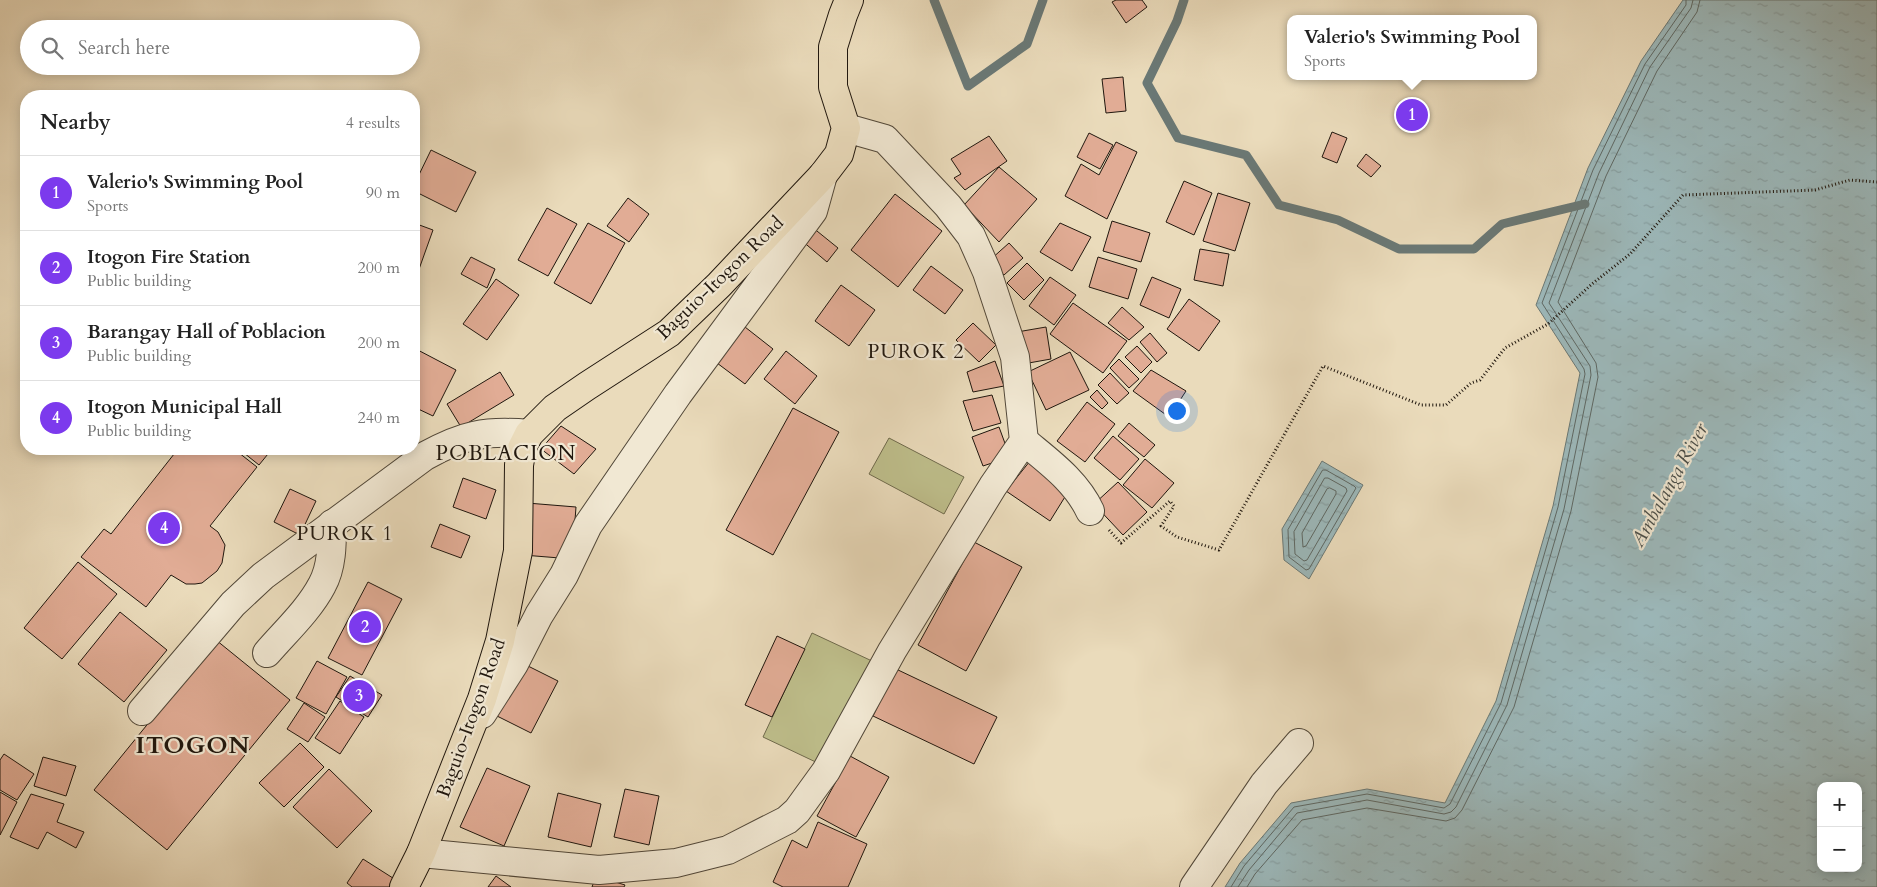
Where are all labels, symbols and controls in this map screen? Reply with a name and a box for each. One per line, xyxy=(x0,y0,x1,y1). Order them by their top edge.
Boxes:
popup xyxy=(1287,15,1537,80)
search box xyxy=(20,20,420,75)
text: Valerio's Swimming Pool xyxy=(1304,24,1520,50)
icon: search xyxy=(38,34,66,62)
text: Search here xyxy=(78,35,170,61)
text: Sports xyxy=(1304,50,1345,72)
pin: 1 xyxy=(1396,96,1428,134)
text: Nearby xyxy=(40,108,111,137)
text: 4 results xyxy=(346,112,400,134)
text: Valerio's Swimming Pool xyxy=(87,169,303,195)
text: 1 xyxy=(52,182,60,204)
text: 90 m xyxy=(366,182,400,204)
text: Sports xyxy=(87,195,128,217)
street label: Baguio-Itogon Road xyxy=(651,210,789,346)
text: Itogon Fire Station xyxy=(87,244,251,270)
text: 2 xyxy=(52,257,60,279)
text: 200 m xyxy=(358,257,400,279)
text: Public building xyxy=(87,270,191,292)
text: Barangay Hall of Poblacion xyxy=(87,319,326,345)
text: 3 xyxy=(52,332,60,354)
text: 200 m xyxy=(358,332,400,354)
district label: PUROK 2 xyxy=(868,338,964,365)
text: Public building xyxy=(87,345,191,367)
text: Itogon Municipal Hall xyxy=(87,394,282,420)
your location xyxy=(1164,398,1190,424)
text: 4 xyxy=(52,407,60,429)
text: 240 m xyxy=(358,407,400,429)
water label: Ambalanga River xyxy=(1623,417,1715,552)
text: Public building xyxy=(87,420,191,442)
district label: POBLACION xyxy=(436,439,576,468)
pin: 4 xyxy=(148,509,180,547)
district label: PUROK 1 xyxy=(297,520,393,547)
pin: 2 xyxy=(349,608,381,646)
street label: Baguio-Itogon Road xyxy=(430,635,512,801)
pin: 3 xyxy=(343,677,375,715)
district label: ITOGON xyxy=(136,729,250,762)
map controls xyxy=(1817,782,1862,872)
button: + xyxy=(1817,782,1862,827)
button: − xyxy=(1817,827,1862,872)

